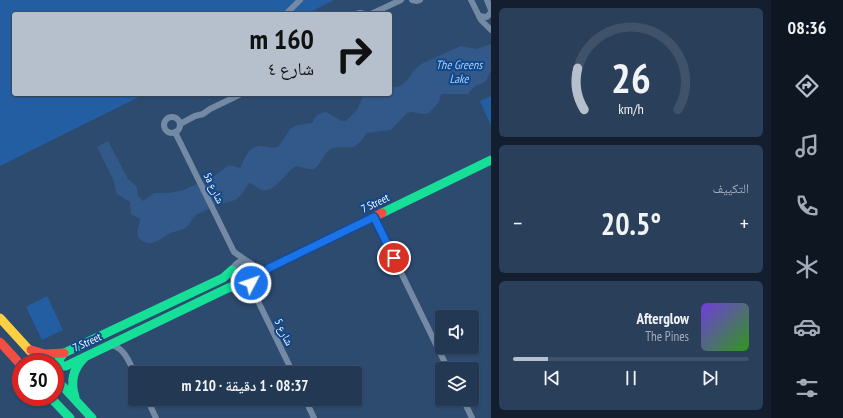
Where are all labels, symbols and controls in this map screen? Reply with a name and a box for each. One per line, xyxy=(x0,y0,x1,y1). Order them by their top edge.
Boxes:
text: 08:36 xyxy=(788,16,826,39)
text: 160 m xyxy=(250,20,314,57)
icon: right xyxy=(328,28,380,80)
text: 26 xyxy=(611,51,651,104)
text: شارع ٤ xyxy=(268,57,314,80)
water label: The Greens Lake xyxy=(436,57,484,86)
icon: directions xyxy=(793,72,821,100)
text: km/h xyxy=(618,99,644,118)
icon: music xyxy=(793,132,821,160)
street label: 5a شارع xyxy=(201,170,227,206)
text: التكييف xyxy=(713,180,749,197)
street label: 7 Street xyxy=(359,190,391,216)
icon: phone xyxy=(793,192,821,220)
text: 20.5° xyxy=(601,204,661,243)
text: − xyxy=(513,209,522,237)
text: + xyxy=(740,209,749,237)
pin xyxy=(377,241,411,275)
icon: arrive xyxy=(383,247,405,269)
icon: climate xyxy=(793,253,821,281)
position arrow xyxy=(230,262,272,304)
text: Afterglow xyxy=(637,309,689,328)
map controls xyxy=(435,310,479,406)
button: sound xyxy=(435,310,479,354)
icon: car xyxy=(793,313,821,341)
street label: شارع 5 xyxy=(272,316,296,348)
text: The Pines xyxy=(645,328,689,345)
street label: 7 Street xyxy=(71,330,103,354)
speed limit sign: 30 xyxy=(12,354,64,406)
button: layers xyxy=(435,362,479,406)
icon: previous xyxy=(541,367,563,389)
icon: pause xyxy=(620,367,642,389)
icon: next xyxy=(699,367,721,389)
icon: filters xyxy=(793,374,821,402)
text: 08:37 · 1 دقيقة · 210 m xyxy=(181,376,309,395)

